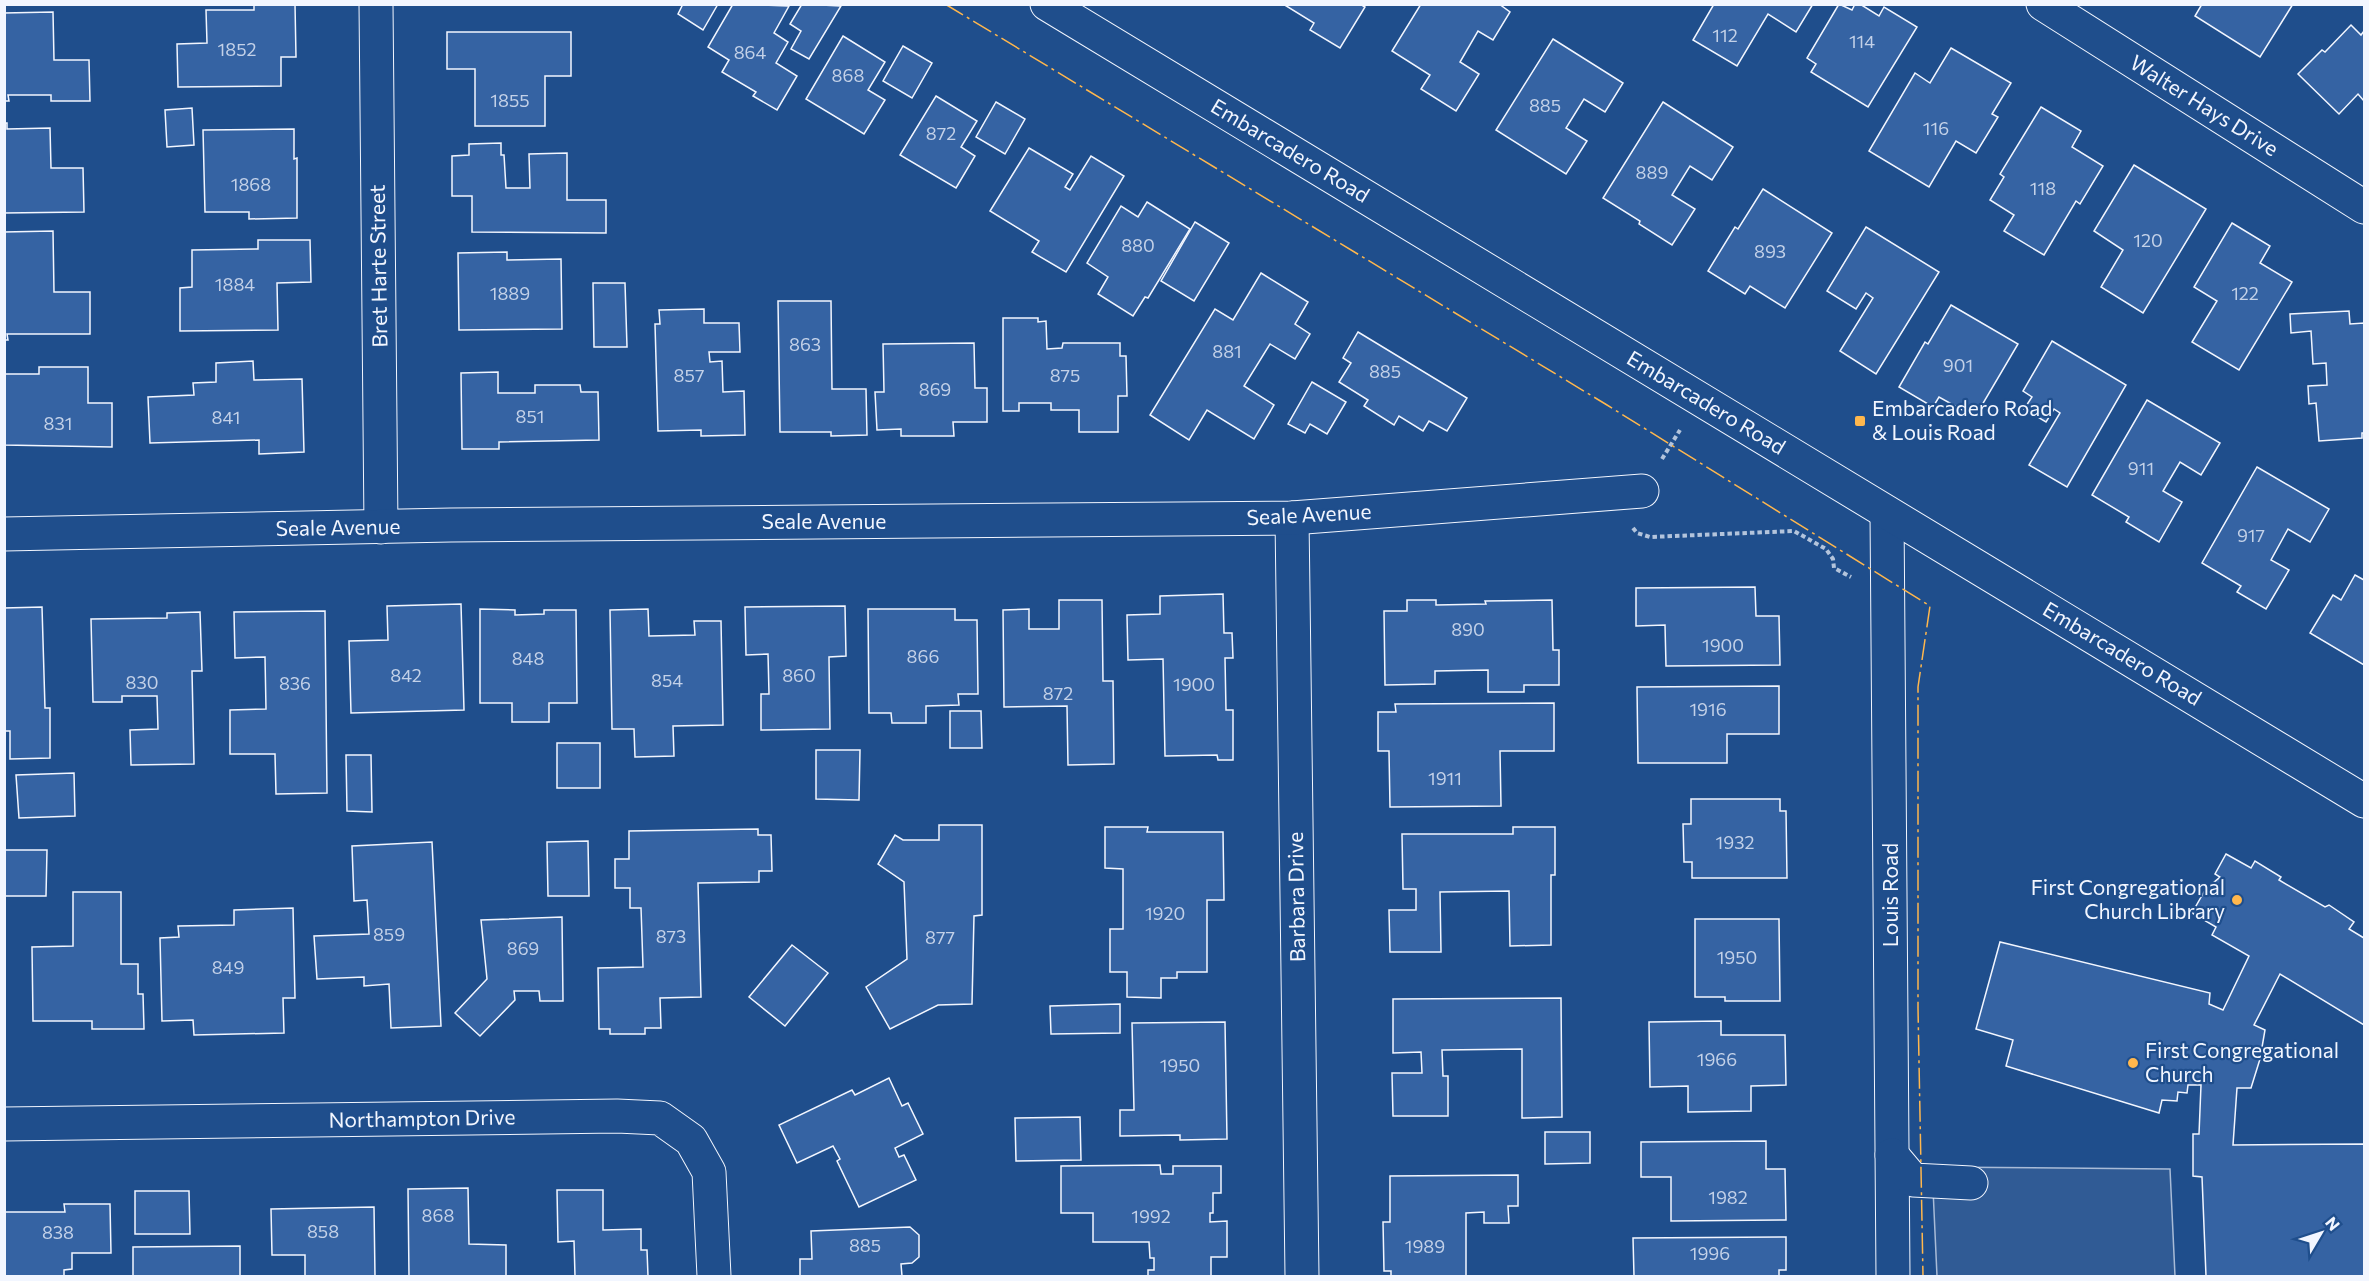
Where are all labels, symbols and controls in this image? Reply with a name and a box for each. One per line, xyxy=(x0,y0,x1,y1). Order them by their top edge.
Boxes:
house number: 112 xyxy=(1712,24,1738,46)
house number: 114 xyxy=(1849,30,1875,52)
house number: 1852 xyxy=(218,38,256,60)
house number: 864 xyxy=(734,41,767,63)
street label: Walter Hays Drive xyxy=(2126,49,2284,160)
house number: 868 xyxy=(832,64,864,86)
house number: 1855 xyxy=(490,89,530,111)
street label: Embarcadero Road xyxy=(1207,93,1375,207)
house number: 885 xyxy=(1529,94,1561,116)
house number: 116 xyxy=(1923,117,1949,139)
house number: 872 xyxy=(926,122,956,144)
house number: 889 xyxy=(1636,161,1668,183)
house number: 1868 xyxy=(231,173,271,195)
house number: 118 xyxy=(2030,177,2056,199)
street label: Bret Harte Street xyxy=(364,184,391,348)
house number: 120 xyxy=(2133,229,2163,251)
house number: 880 xyxy=(1121,234,1155,256)
house number: 893 xyxy=(1754,240,1786,262)
house number: 1884 xyxy=(215,273,255,295)
house number: 1889 xyxy=(490,282,530,304)
house number: 122 xyxy=(2231,282,2259,304)
house number: 863 xyxy=(789,333,821,355)
house number: 881 xyxy=(1212,340,1242,362)
street label: Embarcadero Road xyxy=(1623,345,1791,459)
house number: 901 xyxy=(1943,354,1973,376)
house number: 885 xyxy=(1369,360,1401,382)
house number: 857 xyxy=(674,364,704,386)
house number: 875 xyxy=(1050,364,1080,386)
house number: 869 xyxy=(919,378,951,400)
place label: Embarcadero Road & Louis Road xyxy=(1872,395,2052,444)
house number: 851 xyxy=(516,405,544,427)
house number: 841 xyxy=(212,406,240,428)
house number: 831 xyxy=(44,412,72,434)
marker: Embarcadero Road & Louis Road xyxy=(1853,414,1867,428)
house number: 911 xyxy=(2128,457,2154,479)
street label: Seale Avenue xyxy=(1246,498,1372,529)
street label: Seale Avenue xyxy=(762,508,886,533)
street label: Seale Avenue xyxy=(275,513,401,540)
house number: 917 xyxy=(2237,524,2265,546)
street label: Embarcadero Road xyxy=(2039,596,2207,710)
house number: 890 xyxy=(1451,618,1485,640)
house number: 1900 xyxy=(1702,634,1744,656)
house number: 866 xyxy=(907,645,939,667)
house number: 848 xyxy=(512,647,544,669)
house number: 842 xyxy=(390,664,422,686)
house number: 860 xyxy=(782,664,816,686)
house number: 854 xyxy=(651,669,683,691)
house number: 830 xyxy=(126,671,158,693)
house number: 836 xyxy=(279,672,311,694)
house number: 1900 xyxy=(1173,673,1215,695)
house number: 872 xyxy=(1043,682,1073,704)
house number: 1916 xyxy=(1689,698,1727,720)
house number: 1911 xyxy=(1428,767,1462,789)
house number: 1932 xyxy=(1716,831,1754,853)
street label: Barbara Drive xyxy=(1282,832,1309,962)
street label: Louis Road xyxy=(1877,843,1902,947)
place label: First Congregational Church Library xyxy=(2031,874,2225,923)
marker: First Congregational Church Library xyxy=(2230,893,2244,907)
house number: 1920 xyxy=(1145,902,1185,924)
house number: 859 xyxy=(373,923,405,945)
house number: 873 xyxy=(656,925,686,947)
house number: 877 xyxy=(925,926,955,948)
house number: 869 xyxy=(507,937,539,959)
house number: 1950 xyxy=(1717,946,1757,968)
house number: 849 xyxy=(212,956,244,978)
place label: First Congregational Church xyxy=(2145,1037,2339,1086)
house number: 1966 xyxy=(1697,1048,1737,1070)
house number: 1950 xyxy=(1160,1054,1200,1076)
marker: First Congregational Church xyxy=(2126,1056,2140,1070)
street label: Northampton Drive xyxy=(328,1103,516,1132)
house number: 1982 xyxy=(1708,1186,1748,1208)
north arrow xyxy=(2291,1203,2351,1263)
house number: 868 xyxy=(422,1204,454,1226)
house number: 1992 xyxy=(1131,1205,1171,1227)
text: N xyxy=(2322,1213,2344,1234)
house number: 858 xyxy=(307,1220,339,1242)
house number: 838 xyxy=(42,1221,74,1243)
house number: 885 xyxy=(849,1234,881,1256)
house number: 1989 xyxy=(1405,1235,1445,1257)
house number: 1996 xyxy=(1690,1242,1730,1264)

